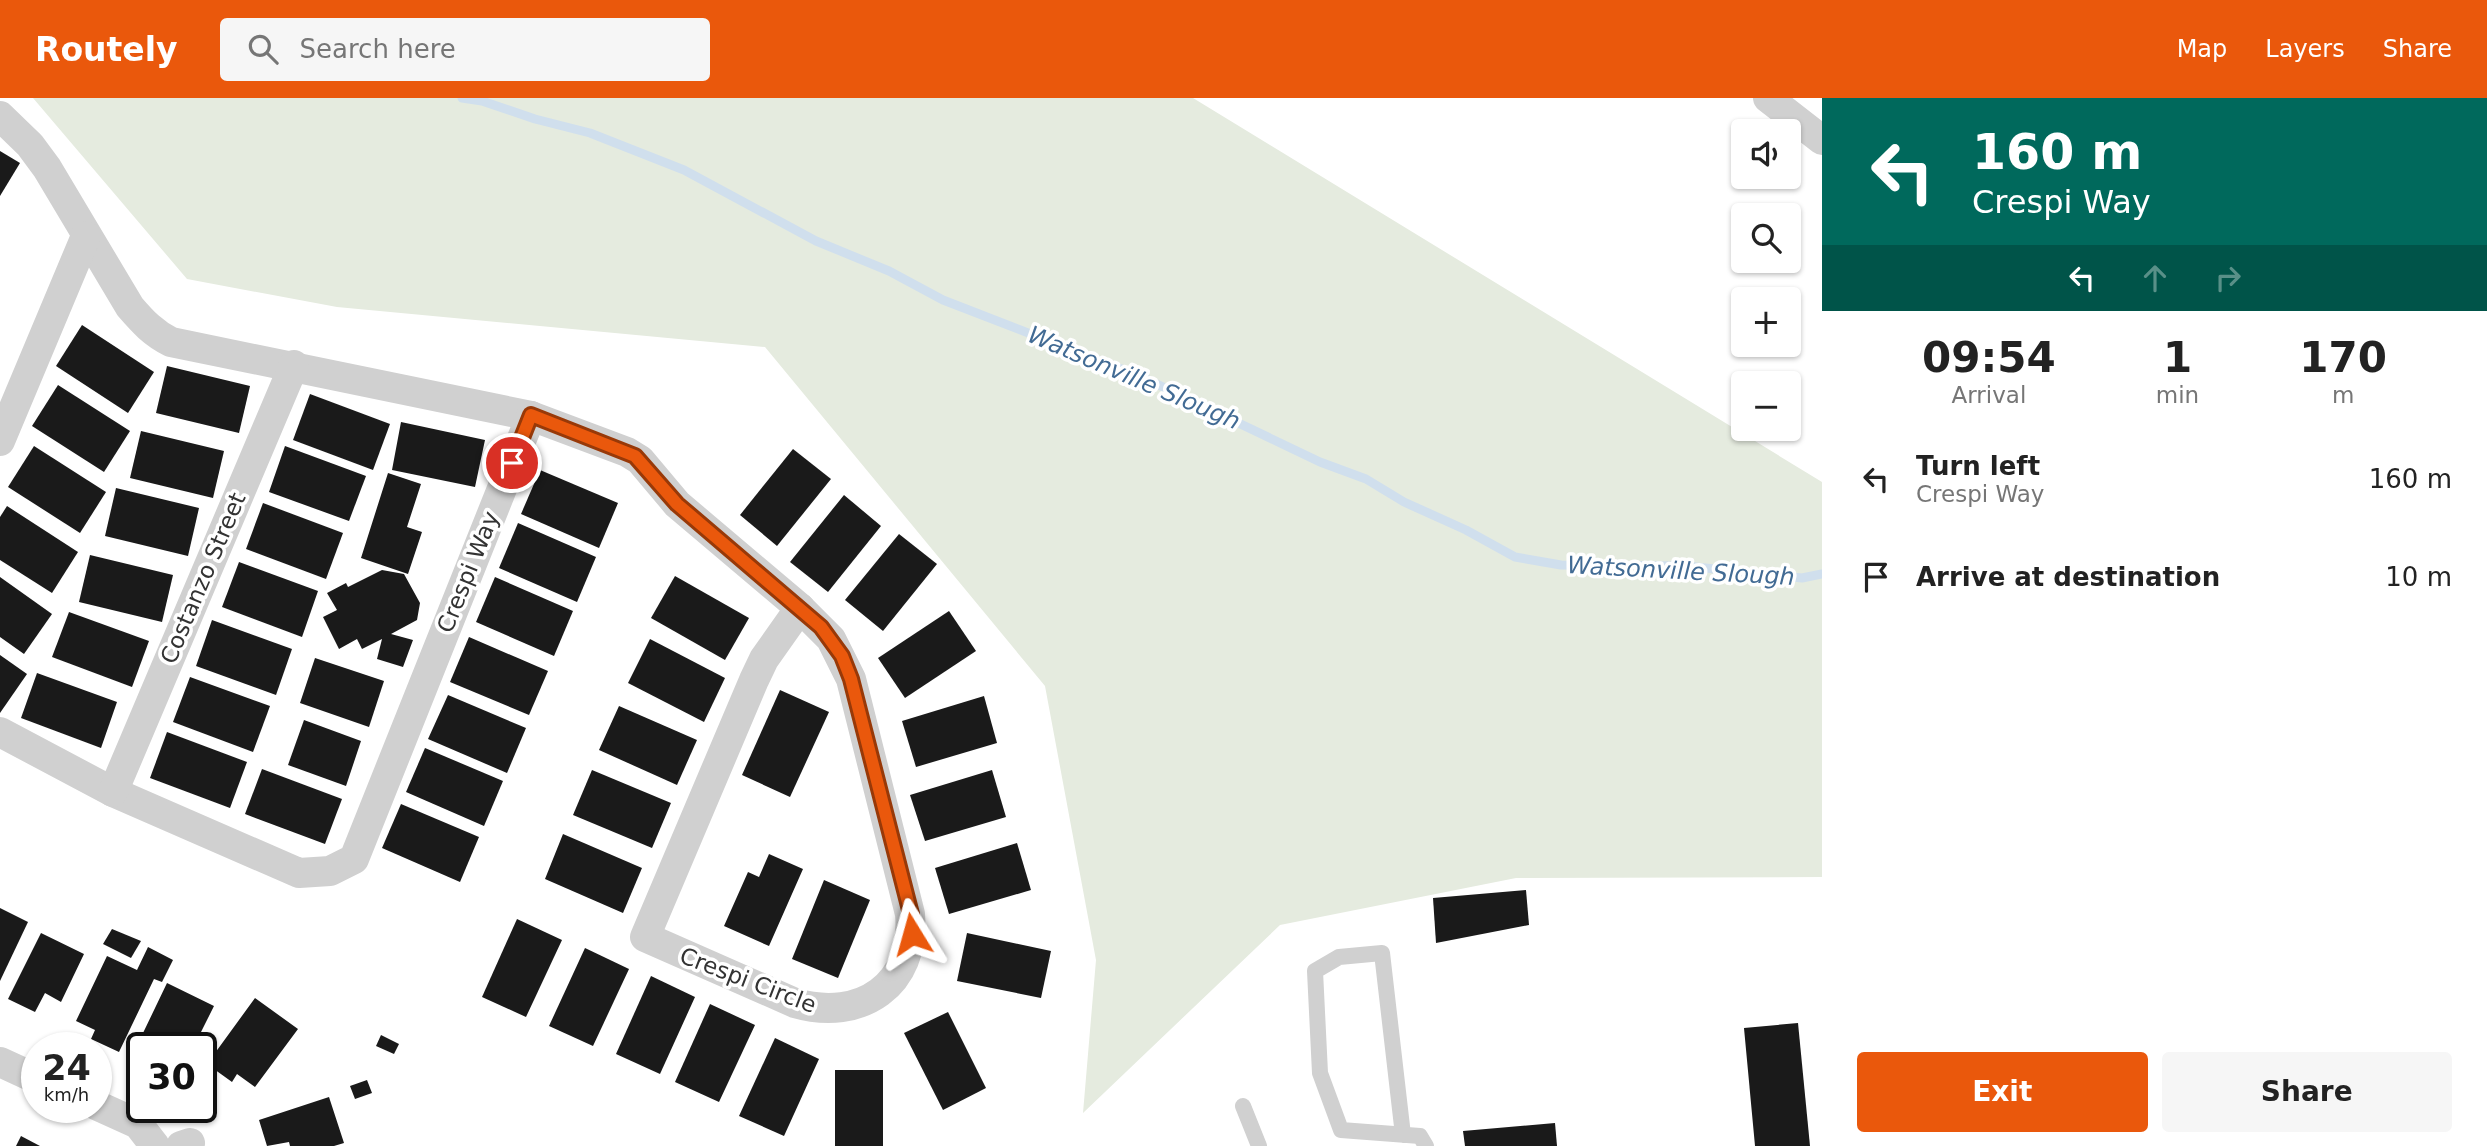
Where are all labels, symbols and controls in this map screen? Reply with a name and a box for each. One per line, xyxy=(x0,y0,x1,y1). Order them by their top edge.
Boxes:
search box xyxy=(220,18,710,81)
text: Routely xyxy=(35,30,178,69)
icon: search xyxy=(244,30,282,68)
text: Search here xyxy=(300,34,456,64)
text: Map xyxy=(2177,35,2227,63)
text: Layers xyxy=(2265,35,2345,63)
text: Share xyxy=(2383,35,2452,63)
map controls xyxy=(1731,119,1801,441)
button: sound xyxy=(1731,119,1801,189)
text: 160 m xyxy=(1972,124,2142,181)
icon: left xyxy=(1857,126,1948,217)
text: Crespi Way xyxy=(1972,183,2151,221)
button: search xyxy=(1731,203,1801,273)
icon: left xyxy=(2063,259,2101,297)
icon: ahead xyxy=(2136,259,2174,297)
icon: right xyxy=(2209,259,2247,297)
button: + xyxy=(1731,287,1801,357)
water label: Watsonville Slough xyxy=(1024,321,1244,435)
text: 09:54 xyxy=(1922,333,2056,382)
text: 1 xyxy=(2163,333,2192,382)
text: 170 xyxy=(2299,333,2387,382)
button: − xyxy=(1731,371,1801,441)
text: Arrival xyxy=(1952,382,2026,408)
text: min xyxy=(2156,382,2199,408)
text: m xyxy=(2332,382,2354,408)
pin xyxy=(482,433,542,493)
icon: arrive xyxy=(493,444,531,482)
text: Turn left xyxy=(1916,451,2040,481)
icon: left xyxy=(1857,460,1895,498)
text: 160 m xyxy=(2369,464,2452,494)
text: Crespi Way xyxy=(1916,481,2044,507)
street label: Costanzo Street xyxy=(155,489,251,667)
street label: Crespi Way xyxy=(432,508,504,636)
water label: Watsonville Slough xyxy=(1567,551,1795,591)
icon: arrive xyxy=(1857,558,1895,596)
text: Arrive at destination xyxy=(1916,562,2220,592)
text: 10 m xyxy=(2385,562,2452,592)
position arrow xyxy=(875,897,949,971)
street label: Crespi Circle xyxy=(676,942,820,1018)
speed limit sign: 30 xyxy=(126,1032,217,1123)
text: 24 xyxy=(42,1048,91,1088)
button: Exit xyxy=(1857,1052,2148,1132)
button: Share xyxy=(2162,1052,2452,1132)
text: km/h xyxy=(44,1084,89,1105)

